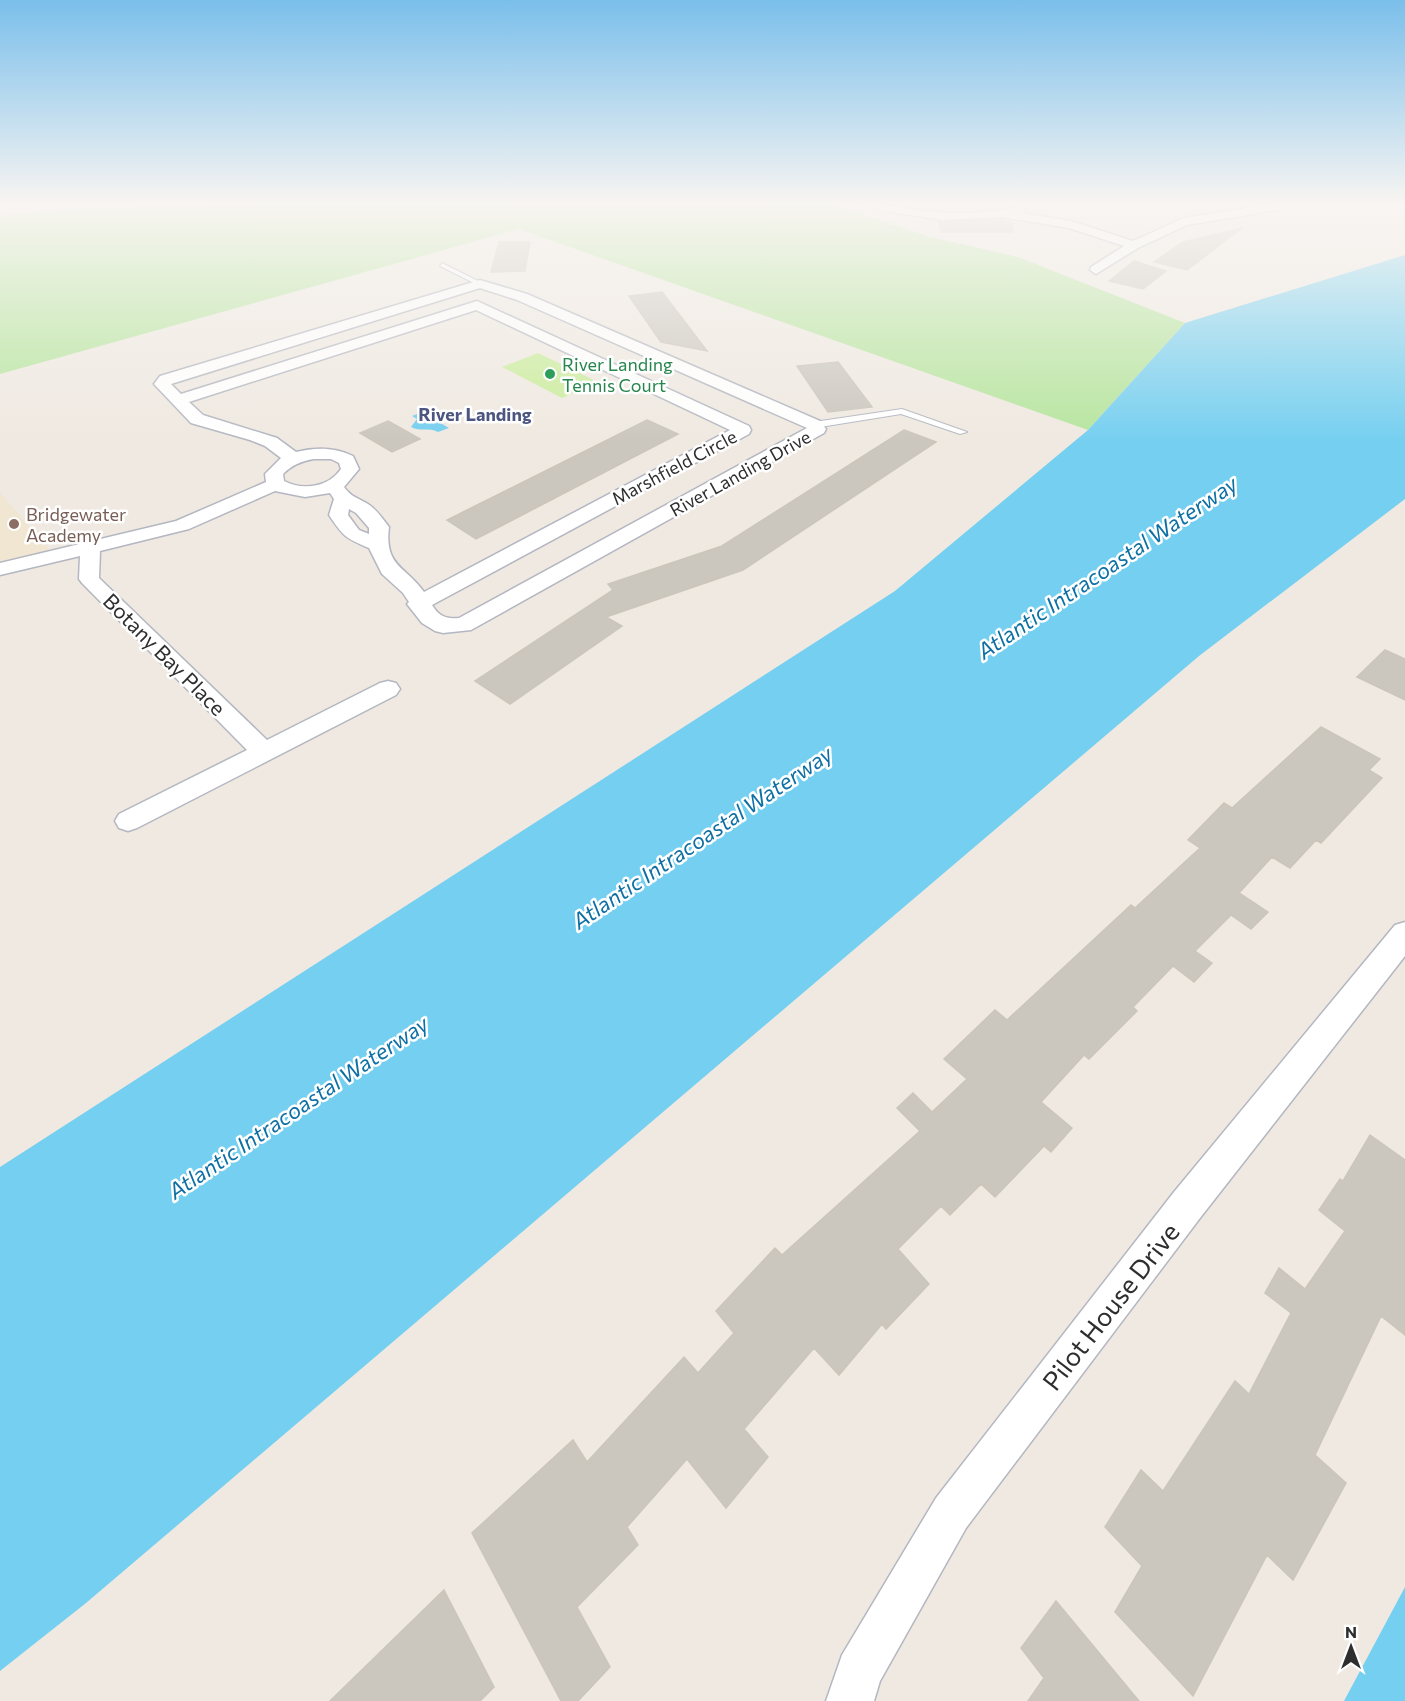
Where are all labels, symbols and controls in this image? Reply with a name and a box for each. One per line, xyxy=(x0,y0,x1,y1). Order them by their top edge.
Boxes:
place label: River Landing Tennis Court xyxy=(562,353,673,396)
marker: River Landing Tennis Court xyxy=(543,367,557,381)
district label: River Landing xyxy=(418,403,532,425)
street label: Marshfield Circle xyxy=(608,425,740,509)
street label: River Landing Drive xyxy=(666,425,814,521)
water label: Atlantic Intracoastal Waterway xyxy=(971,469,1243,665)
place label: Bridgewater Academy xyxy=(26,503,126,546)
marker: Bridgewater Academy xyxy=(7,517,21,531)
street label: Botany Bay Place xyxy=(99,588,231,720)
water label: Atlantic Intracoastal Waterway xyxy=(566,739,838,935)
water label: Atlantic Intracoastal Waterway xyxy=(162,1009,434,1205)
street label: Pilot House Drive xyxy=(1035,1216,1185,1396)
north arrow xyxy=(1321,1617,1381,1677)
text: N xyxy=(1345,1622,1357,1641)

